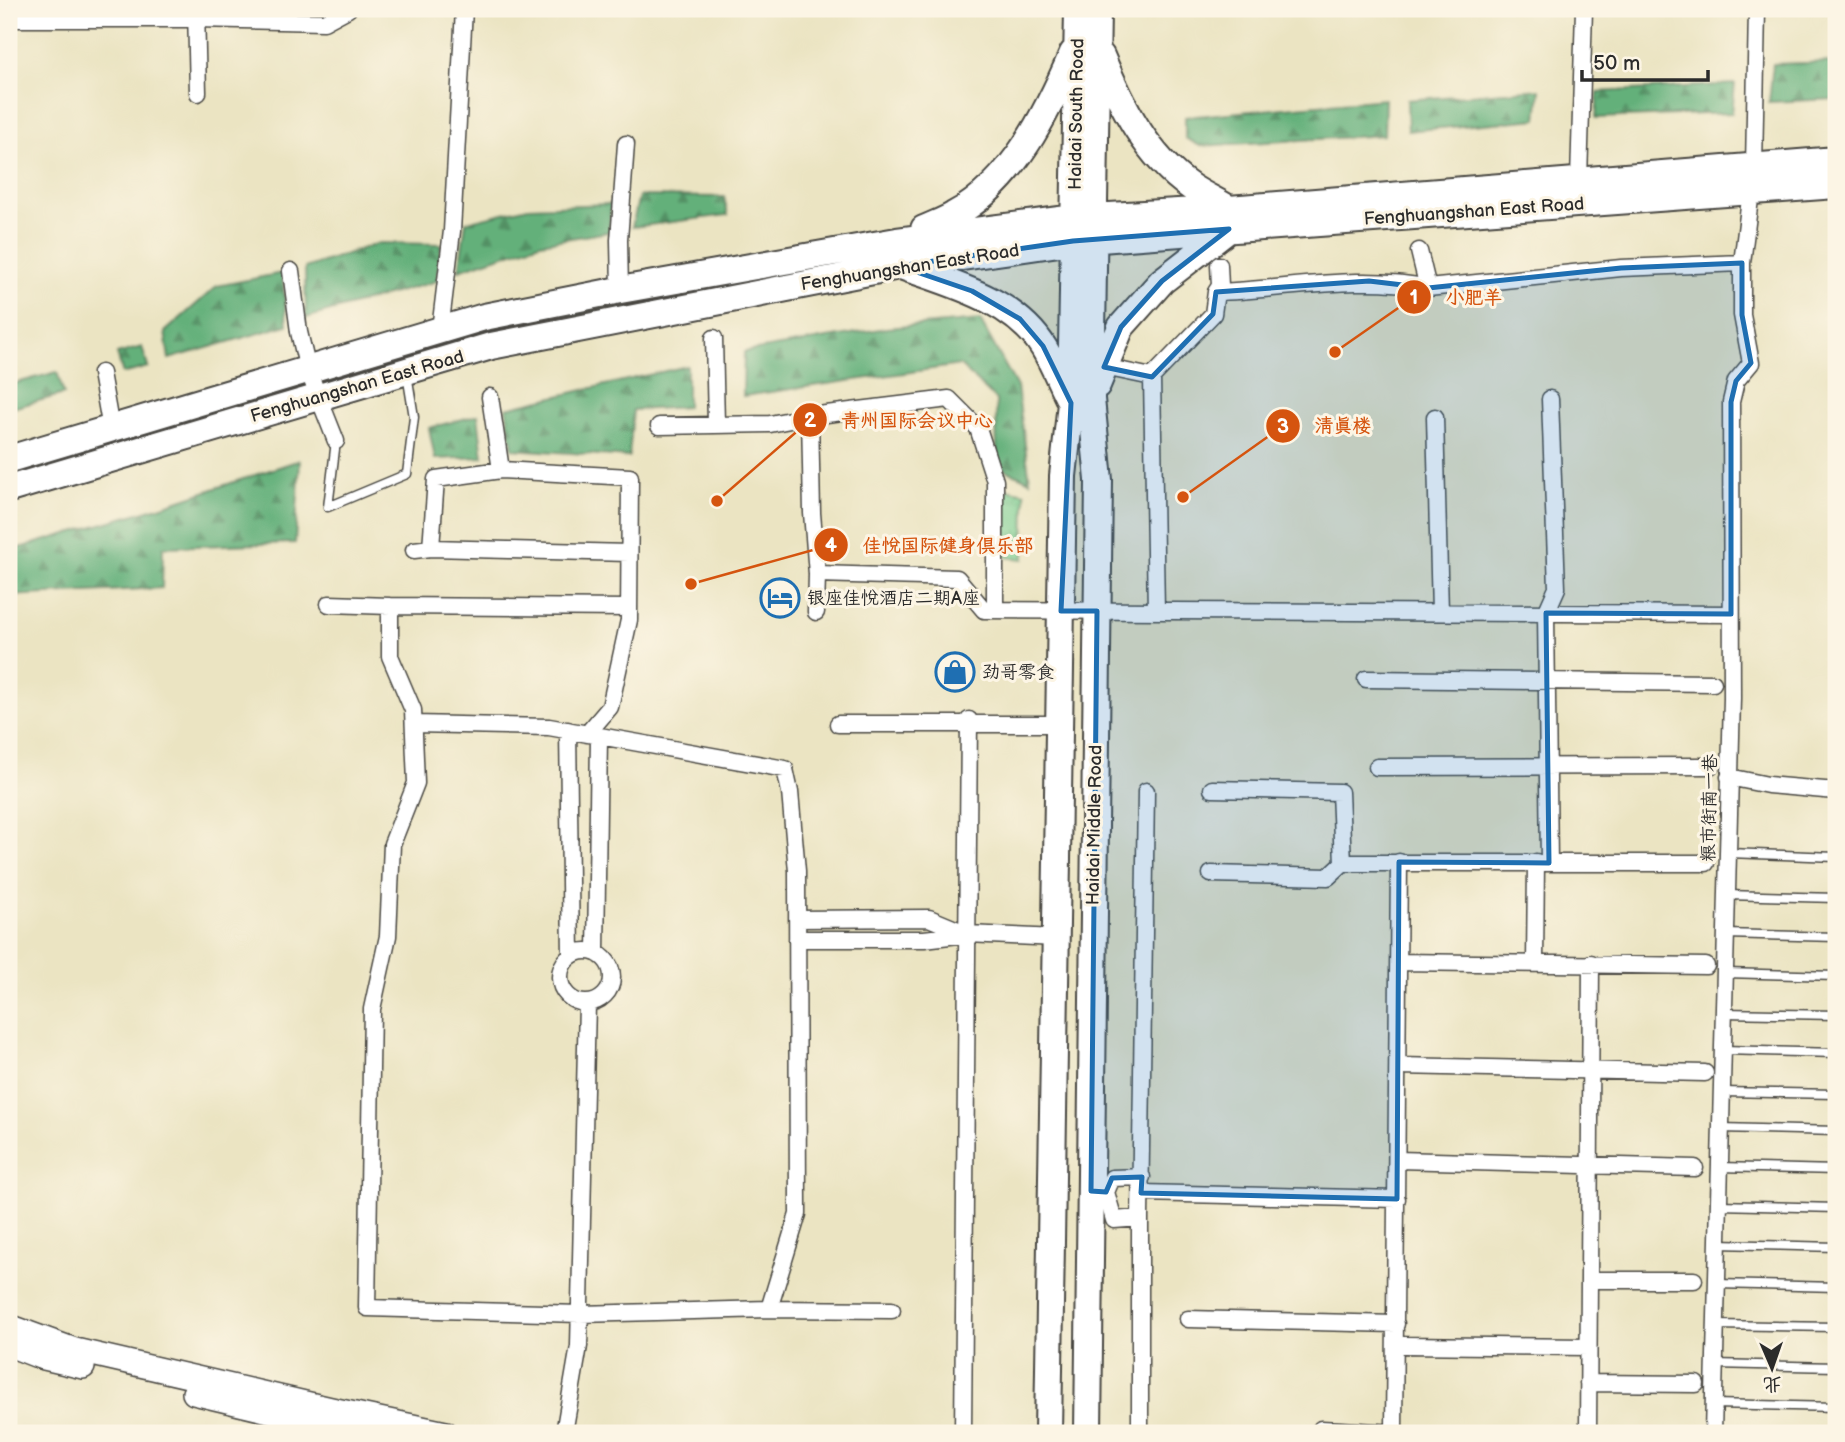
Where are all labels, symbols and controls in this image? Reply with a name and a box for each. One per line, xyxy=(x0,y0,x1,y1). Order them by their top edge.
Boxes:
street label: Haidai South Road xyxy=(1065,38,1088,190)
scale bar xyxy=(1582,38,1708,82)
text: 50 m xyxy=(1593,51,1640,76)
street label: Fenghuangshan East Road xyxy=(1363,193,1585,230)
street label: Fenghuangshan East Road xyxy=(799,240,1021,295)
callout: 小肥羊 xyxy=(1396,277,1516,317)
text: 1 xyxy=(1410,285,1418,310)
text: 小肥羊 xyxy=(1445,287,1503,310)
street label: Fenghuangshan East Road xyxy=(248,346,466,427)
callout: 青州国际会议中心 xyxy=(792,400,1007,440)
callout: 清真楼 xyxy=(1266,406,1386,446)
text: 2 xyxy=(804,408,817,433)
text: 青州国际会议中心 xyxy=(841,410,993,433)
text: 3 xyxy=(1277,414,1289,439)
text: 清真楼 xyxy=(1314,415,1372,438)
callout: 佳悦国际健身俱乐部 xyxy=(814,525,1048,565)
text: 4 xyxy=(825,533,838,558)
text: 佳悦国际健身俱乐部 xyxy=(862,535,1034,558)
hotel icon: 银座佳悦酒店二期A座 xyxy=(759,577,801,619)
place label: 银座佳悦酒店二期A座 xyxy=(807,588,980,609)
shop icon: 劲哥零食 xyxy=(934,651,976,693)
place label: 劲哥零食 xyxy=(982,662,1054,683)
street label: Haidai Middle Road xyxy=(1083,745,1106,905)
street label: 粮市街南一巷 xyxy=(1698,754,1721,862)
north arrow xyxy=(1736,1334,1806,1404)
text: 北 xyxy=(1763,1372,1782,1395)

